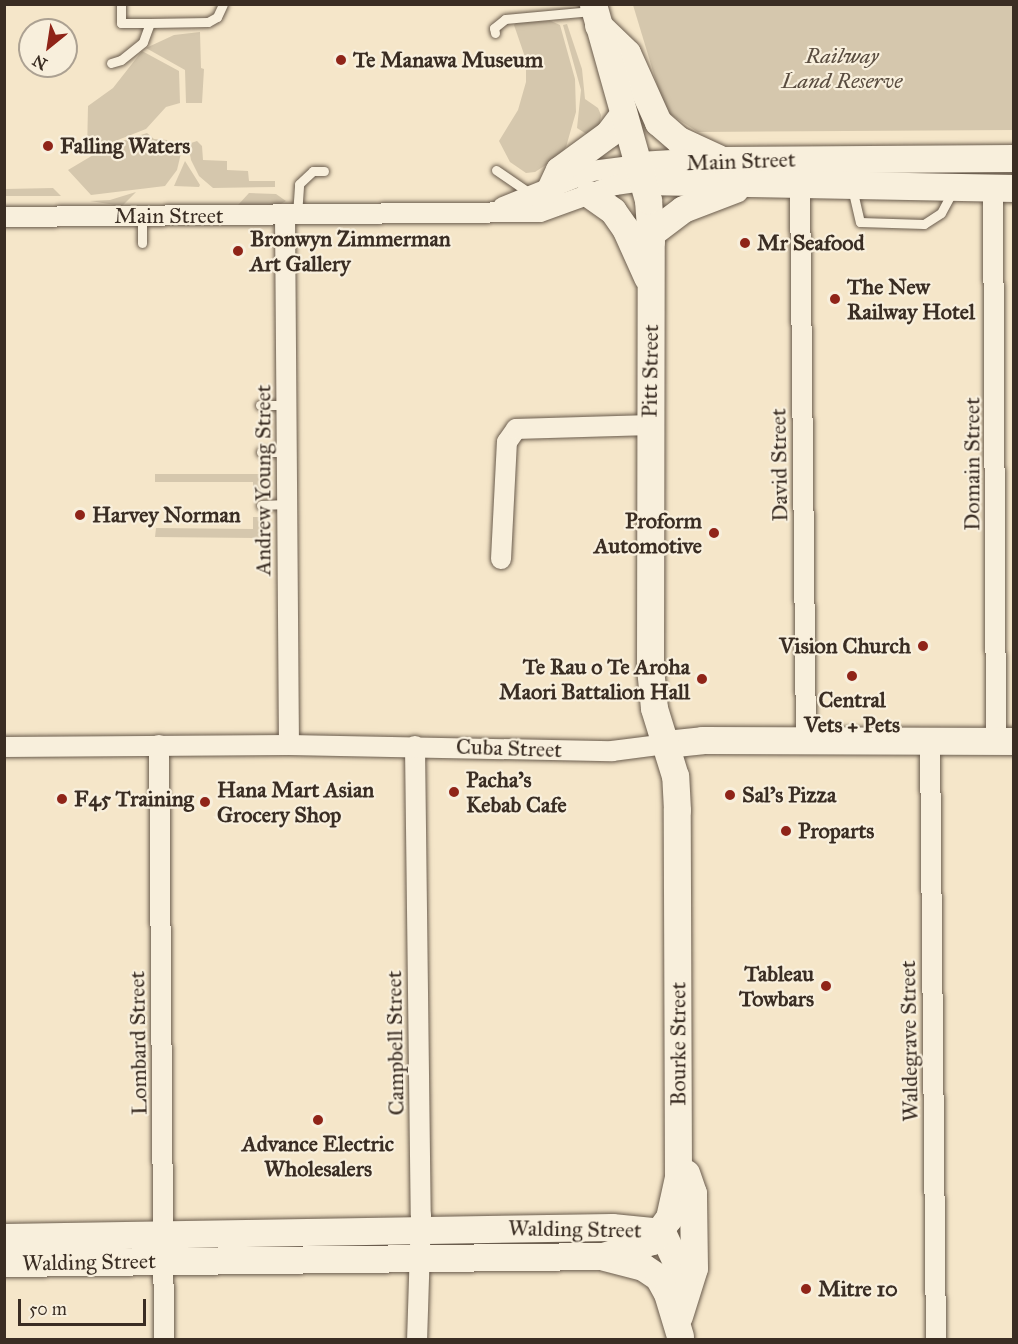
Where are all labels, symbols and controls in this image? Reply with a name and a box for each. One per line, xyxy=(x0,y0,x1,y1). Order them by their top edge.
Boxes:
north arrow xyxy=(18,18,78,78)
park label: Railway Land Reserve xyxy=(782,42,902,94)
place label: Te Manawa Museum xyxy=(353,47,543,73)
text: N xyxy=(29,51,50,74)
marker: Te Manawa Museum xyxy=(334,53,348,67)
place label: Falling Waters xyxy=(60,133,190,159)
marker: Falling Waters xyxy=(41,139,55,153)
street label: Main Street xyxy=(686,146,796,176)
street label: Main Street xyxy=(114,203,224,229)
place label: Bronwyn Zimmerman Art Gallery xyxy=(250,225,451,276)
place label: Mr Seafood xyxy=(757,230,865,256)
marker: Mr Seafood xyxy=(738,236,752,250)
marker: Bronwyn Zimmerman Art Gallery xyxy=(231,244,245,258)
place label: The New Railway Hotel xyxy=(847,273,975,324)
marker: The New Railway Hotel xyxy=(828,292,842,306)
street label: Pitt Street xyxy=(636,324,664,418)
street label: Andrew Young Street xyxy=(250,384,276,576)
street label: Domain Street xyxy=(959,397,985,531)
street label: David Street xyxy=(765,408,793,522)
place label: Harvey Norman xyxy=(92,502,241,528)
place label: Proform Automotive xyxy=(594,507,702,558)
marker: Harvey Norman xyxy=(73,508,87,522)
marker: Proform Automotive xyxy=(707,526,721,540)
place label: Vision Church xyxy=(779,633,911,659)
marker: Vision Church xyxy=(916,639,930,653)
place label: Te Rau o Te Aroha Maori Battalion Hall xyxy=(499,653,690,704)
marker: Central Vets + Pets xyxy=(845,669,859,683)
marker: Te Rau o Te Aroha Maori Battalion Hall xyxy=(695,672,709,686)
place label: Central Vets + Pets xyxy=(804,686,900,738)
street label: Cuba Street xyxy=(456,733,562,763)
place label: Pacha's Kebab Cafe xyxy=(466,766,567,818)
place label: Hana Mart Asian Grocery Shop xyxy=(217,776,374,828)
place label: Sal's Pizza xyxy=(742,782,836,808)
marker: Pacha's Kebab Cafe xyxy=(447,785,461,799)
place label: F45 Training xyxy=(74,786,194,812)
marker: Sal's Pizza xyxy=(723,788,737,802)
marker: F45 Training xyxy=(55,792,69,806)
marker: Hana Mart Asian Grocery Shop xyxy=(198,795,212,809)
place label: Proparts xyxy=(798,818,874,844)
marker: Proparts xyxy=(779,824,793,838)
place label: Tableau Towbars xyxy=(739,960,814,1011)
street label: Waldegrave Street xyxy=(894,960,924,1122)
street label: Campbell Street xyxy=(381,970,409,1116)
street label: Lombard Street xyxy=(124,971,152,1115)
marker: Tableau Towbars xyxy=(819,979,833,993)
street label: Bourke Street xyxy=(665,982,691,1106)
marker: Advance Electric Wholesalers xyxy=(311,1113,325,1127)
place label: Advance Electric Wholesalers xyxy=(242,1130,394,1182)
street label: Walding Street xyxy=(508,1215,642,1243)
street label: Walding Street xyxy=(22,1248,156,1276)
place label: Mitre 10 xyxy=(818,1276,898,1302)
marker: Mitre 10 xyxy=(799,1282,813,1296)
scale bar xyxy=(21,1287,148,1325)
text: 50 m xyxy=(29,1298,67,1320)

